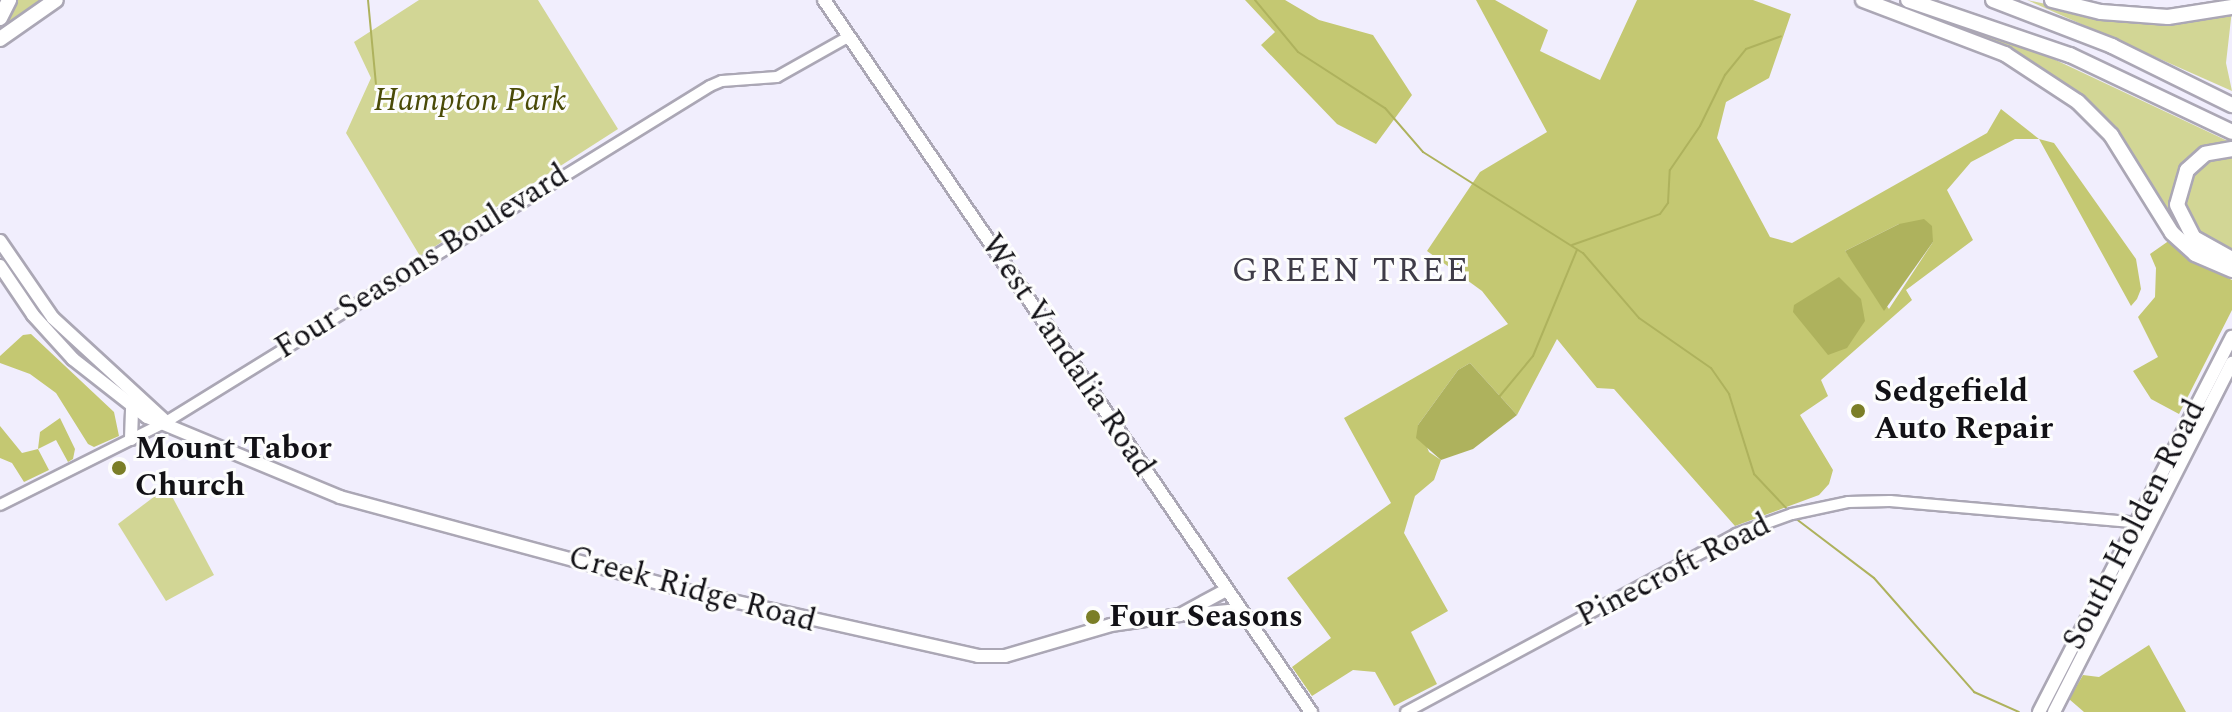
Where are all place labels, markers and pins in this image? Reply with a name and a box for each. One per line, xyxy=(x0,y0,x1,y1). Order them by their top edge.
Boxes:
place label: Sedgefield Auto Repair xyxy=(1874,374,2053,449)
marker: Sedgefield Auto Repair xyxy=(1849,402,1867,420)
place label: Mount Tabor Church xyxy=(135,431,331,506)
marker: Mount Tabor Church xyxy=(110,459,128,477)
place label: Four Seasons xyxy=(1109,598,1303,636)
marker: Four Seasons xyxy=(1084,608,1102,626)

